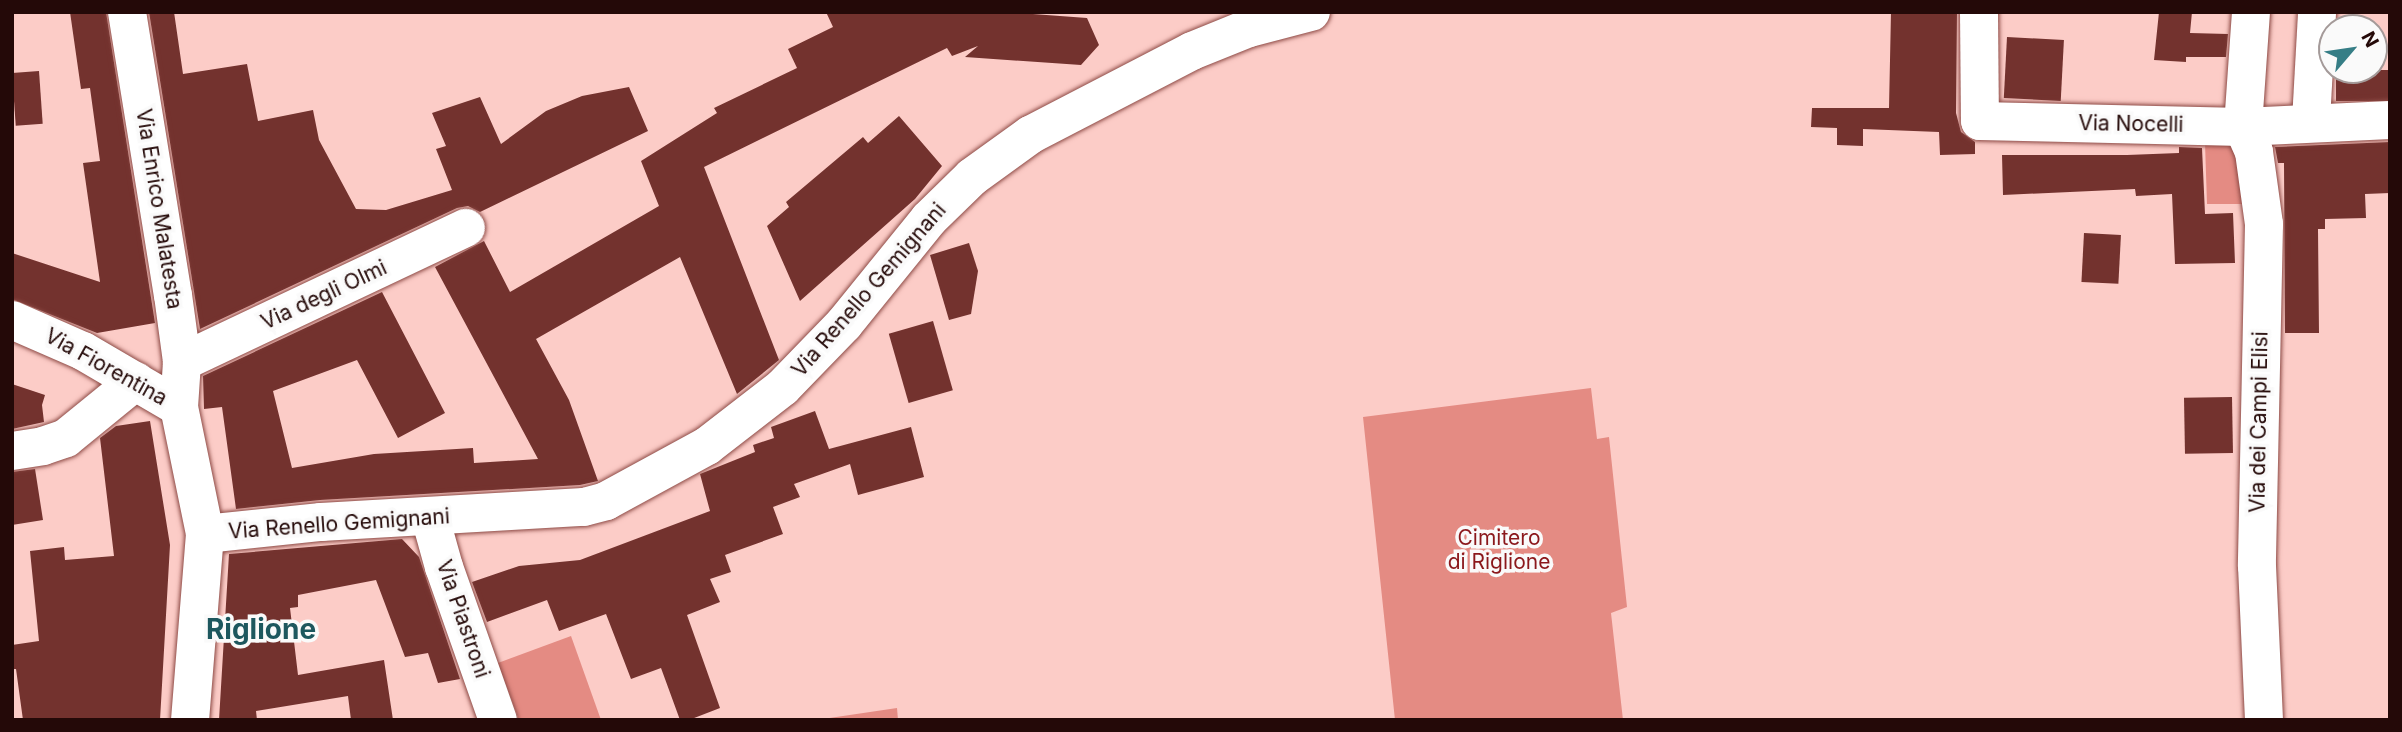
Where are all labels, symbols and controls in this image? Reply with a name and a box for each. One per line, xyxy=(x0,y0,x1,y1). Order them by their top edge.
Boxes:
north arrow xyxy=(2318,14,2388,84)
text: N xyxy=(2356,28,2384,51)
street label: Via Enrico Malatesta xyxy=(131,107,187,311)
street label: Via Nocelli xyxy=(2078,110,2184,138)
street label: Via Renello Gemignani xyxy=(787,198,951,382)
street label: Via degli Olmi xyxy=(257,255,391,335)
street label: Via Fiorentina xyxy=(41,323,171,411)
street label: Via dei Campi Elisi xyxy=(2245,331,2273,513)
street label: Via Renello Gemignani xyxy=(227,504,451,544)
park label: Cimitero di Riglione xyxy=(1448,525,1550,575)
street label: Via Piastroni xyxy=(431,557,495,681)
district label: Riglione xyxy=(206,612,316,646)

